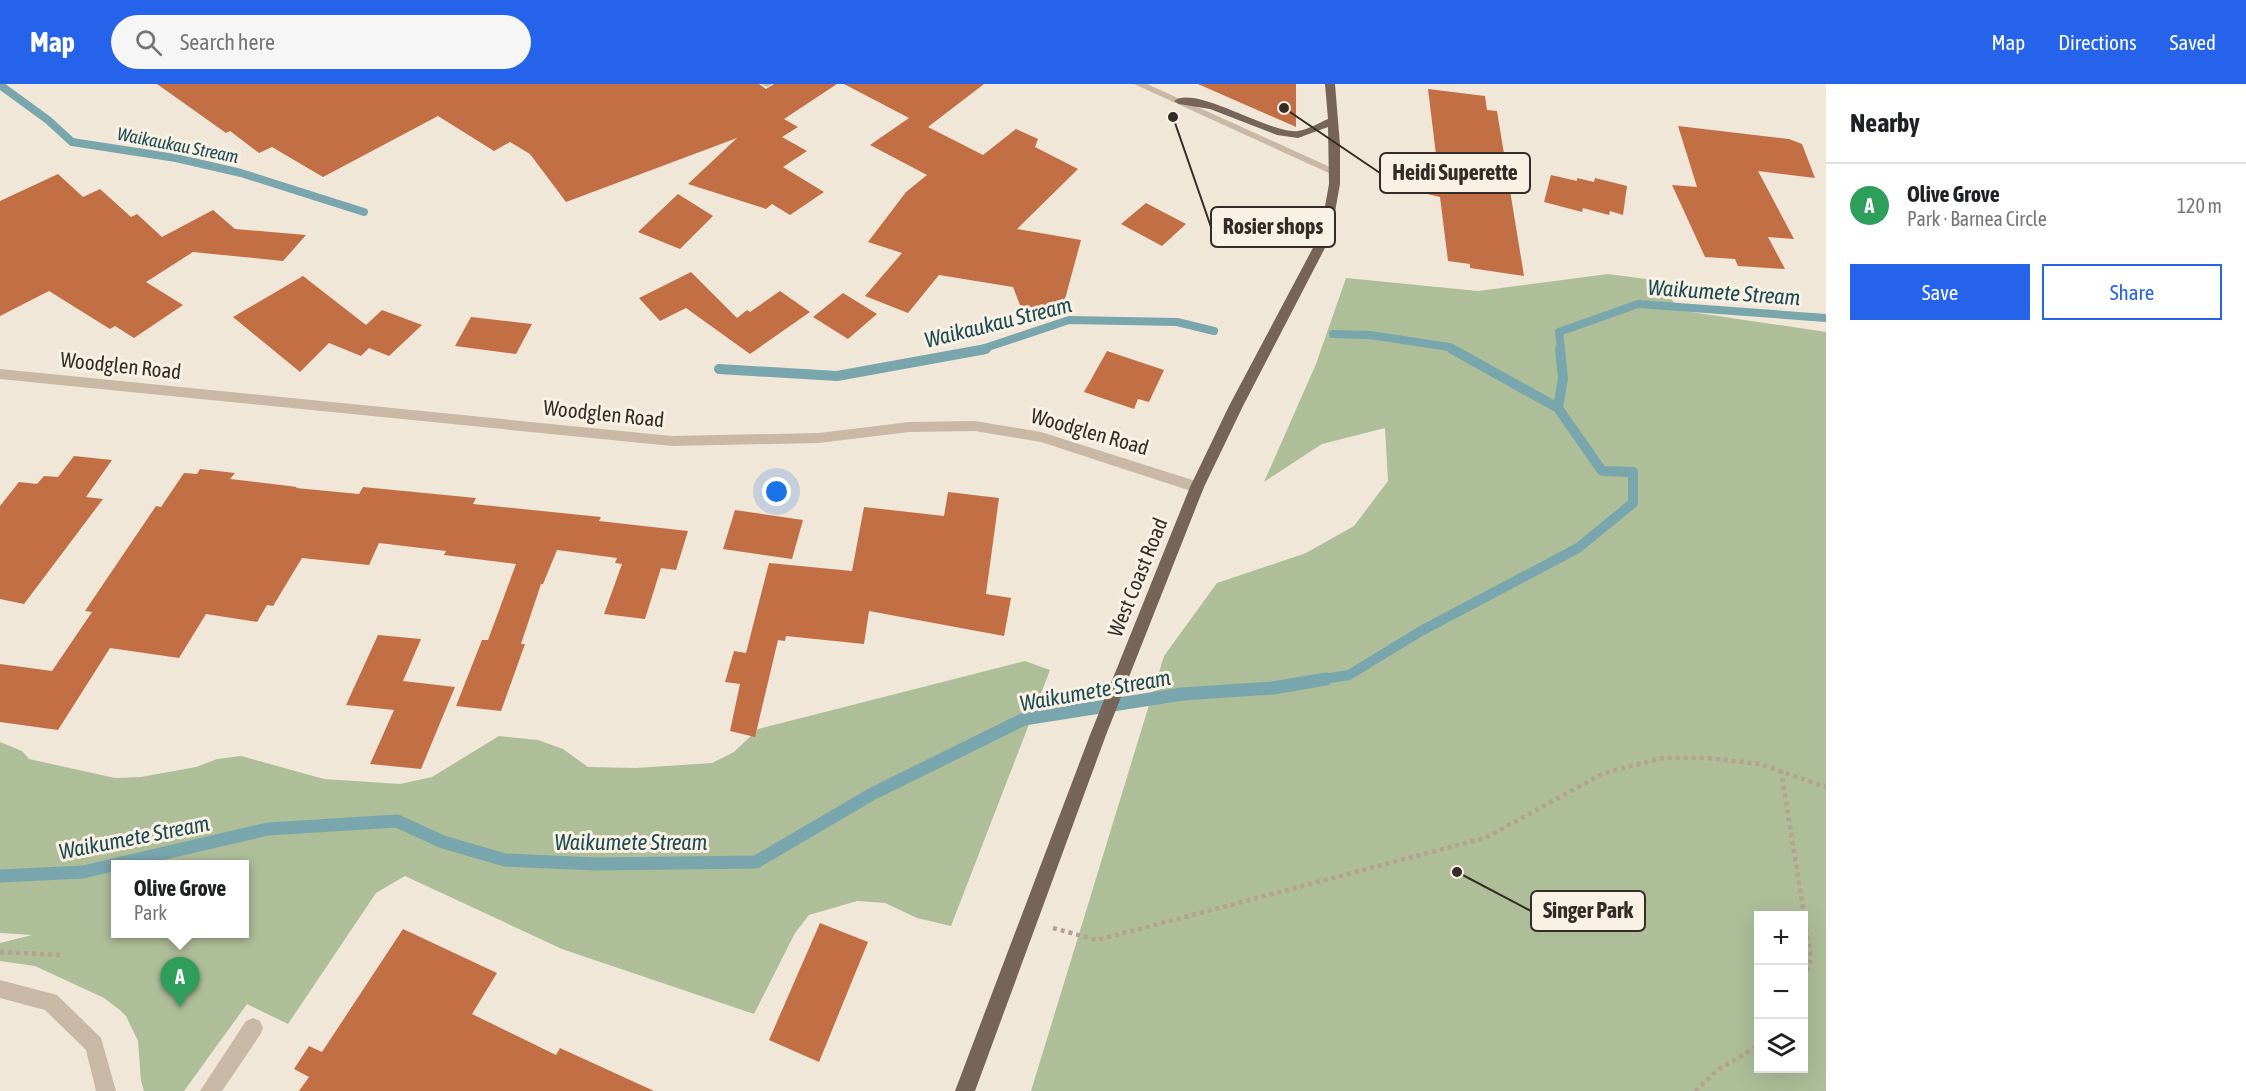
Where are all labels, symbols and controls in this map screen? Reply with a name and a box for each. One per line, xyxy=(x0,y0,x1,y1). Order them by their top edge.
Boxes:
search box xyxy=(111,15,531,69)
text: Map xyxy=(30,26,75,58)
icon: search xyxy=(132,26,165,59)
text: Search here xyxy=(180,29,275,55)
text: Map xyxy=(1991,30,2025,54)
text: Directions xyxy=(2058,30,2137,54)
text: Saved xyxy=(2170,30,2216,54)
text: Nearby xyxy=(1850,108,1920,138)
water label: Waikaukau Stream xyxy=(115,123,241,167)
callout: Heidi Superette xyxy=(1380,153,1530,193)
text: Heidi Superette xyxy=(1392,159,1518,185)
text: Olive Grove xyxy=(1907,181,2000,207)
text: A xyxy=(1865,194,1874,217)
text: 120 m xyxy=(2177,194,2222,217)
callout: Rosier shops xyxy=(1211,207,1335,247)
text: Park · Barnea Circle xyxy=(1907,207,2047,230)
text: Rosier shops xyxy=(1223,213,1324,239)
button: Save xyxy=(1850,264,2030,320)
button: Share xyxy=(2042,264,2222,320)
water label: Waikumete Stream xyxy=(1647,274,1801,310)
water label: Waikaukau Stream xyxy=(922,291,1074,353)
street label: Woodglen Road xyxy=(59,347,183,383)
street label: Woodglen Road xyxy=(542,395,666,431)
street label: Woodglen Road xyxy=(1028,403,1152,459)
your location xyxy=(762,477,791,506)
street label: West Coast Road xyxy=(1102,514,1172,640)
water label: Waikumete Stream xyxy=(1017,664,1173,716)
water label: Waikumete Stream xyxy=(56,810,212,864)
water label: Waikumete Stream xyxy=(555,829,708,855)
popup xyxy=(111,860,249,938)
text: Olive Grove xyxy=(134,875,226,901)
callout: Singer Park xyxy=(1531,891,1645,931)
text: Singer Park xyxy=(1543,897,1633,923)
text: Park xyxy=(134,901,167,924)
map controls xyxy=(1754,911,1808,1073)
button: + xyxy=(1754,911,1808,965)
pin: A xyxy=(160,958,200,1007)
button: − xyxy=(1754,965,1808,1019)
button: layers xyxy=(1754,1019,1808,1073)

